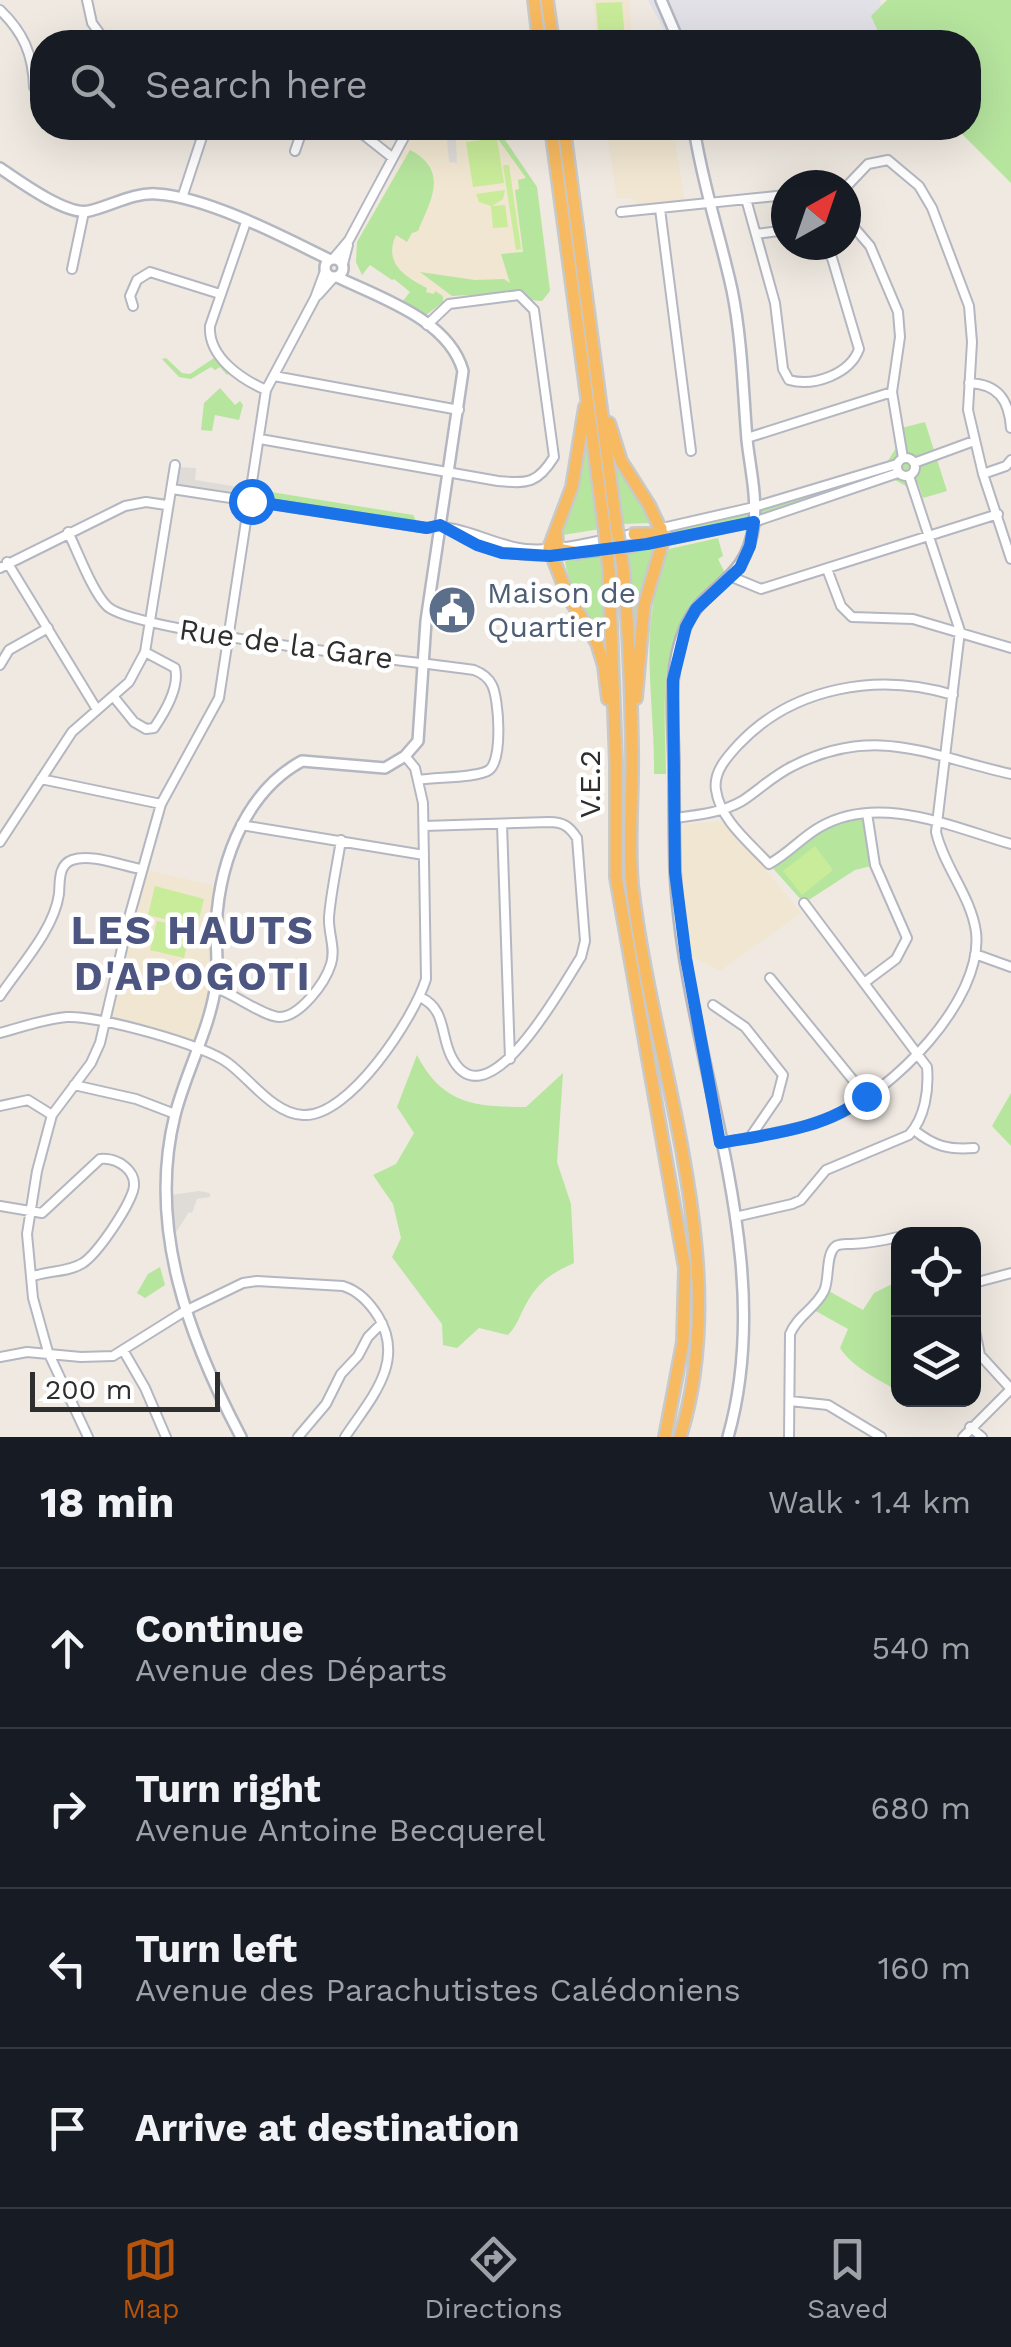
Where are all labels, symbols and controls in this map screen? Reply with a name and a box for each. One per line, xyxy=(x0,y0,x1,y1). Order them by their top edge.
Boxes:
search box xyxy=(30,30,981,140)
icon: search xyxy=(65,58,120,113)
text: Search here xyxy=(145,63,368,107)
north arrow xyxy=(771,170,861,260)
route start xyxy=(229,479,275,525)
place label: Maison de Quartier xyxy=(487,575,636,644)
public building icon: Maison de Quartier xyxy=(426,584,478,636)
street label: Rue de la Gare xyxy=(177,611,395,676)
street label: V.E.2 xyxy=(572,750,607,818)
district label: LES HAUTS D'APOGOTI xyxy=(71,907,315,1000)
route end xyxy=(844,1074,890,1120)
map controls xyxy=(891,1227,981,1407)
button: locate xyxy=(891,1227,981,1317)
button: layers xyxy=(891,1317,981,1407)
scale bar xyxy=(30,1367,220,1412)
text: 200 m xyxy=(45,1373,132,1406)
text: 18 min xyxy=(40,1478,174,1527)
text: Walk · 1.4 km xyxy=(768,1483,971,1521)
text: Continue xyxy=(135,1607,304,1651)
icon: ahead xyxy=(40,1621,95,1676)
text: 540 m xyxy=(872,1629,971,1667)
text: Avenue des Départs xyxy=(135,1651,447,1689)
text: Turn right xyxy=(135,1767,321,1811)
icon: right xyxy=(40,1781,95,1836)
text: 680 m xyxy=(871,1789,971,1827)
text: Avenue Antoine Becquerel xyxy=(135,1811,545,1849)
text: Turn left xyxy=(135,1927,297,1971)
icon: left xyxy=(40,1941,95,1996)
text: 160 m xyxy=(878,1949,971,1987)
text: Avenue des Parachutistes Calédoniens xyxy=(135,1971,741,2009)
icon: arrive xyxy=(40,2101,95,2156)
text: Arrive at destination xyxy=(135,2106,520,2150)
tab: Map xyxy=(122,2232,180,2325)
tab: Directions xyxy=(424,2232,563,2325)
tab: Saved xyxy=(807,2232,889,2325)

